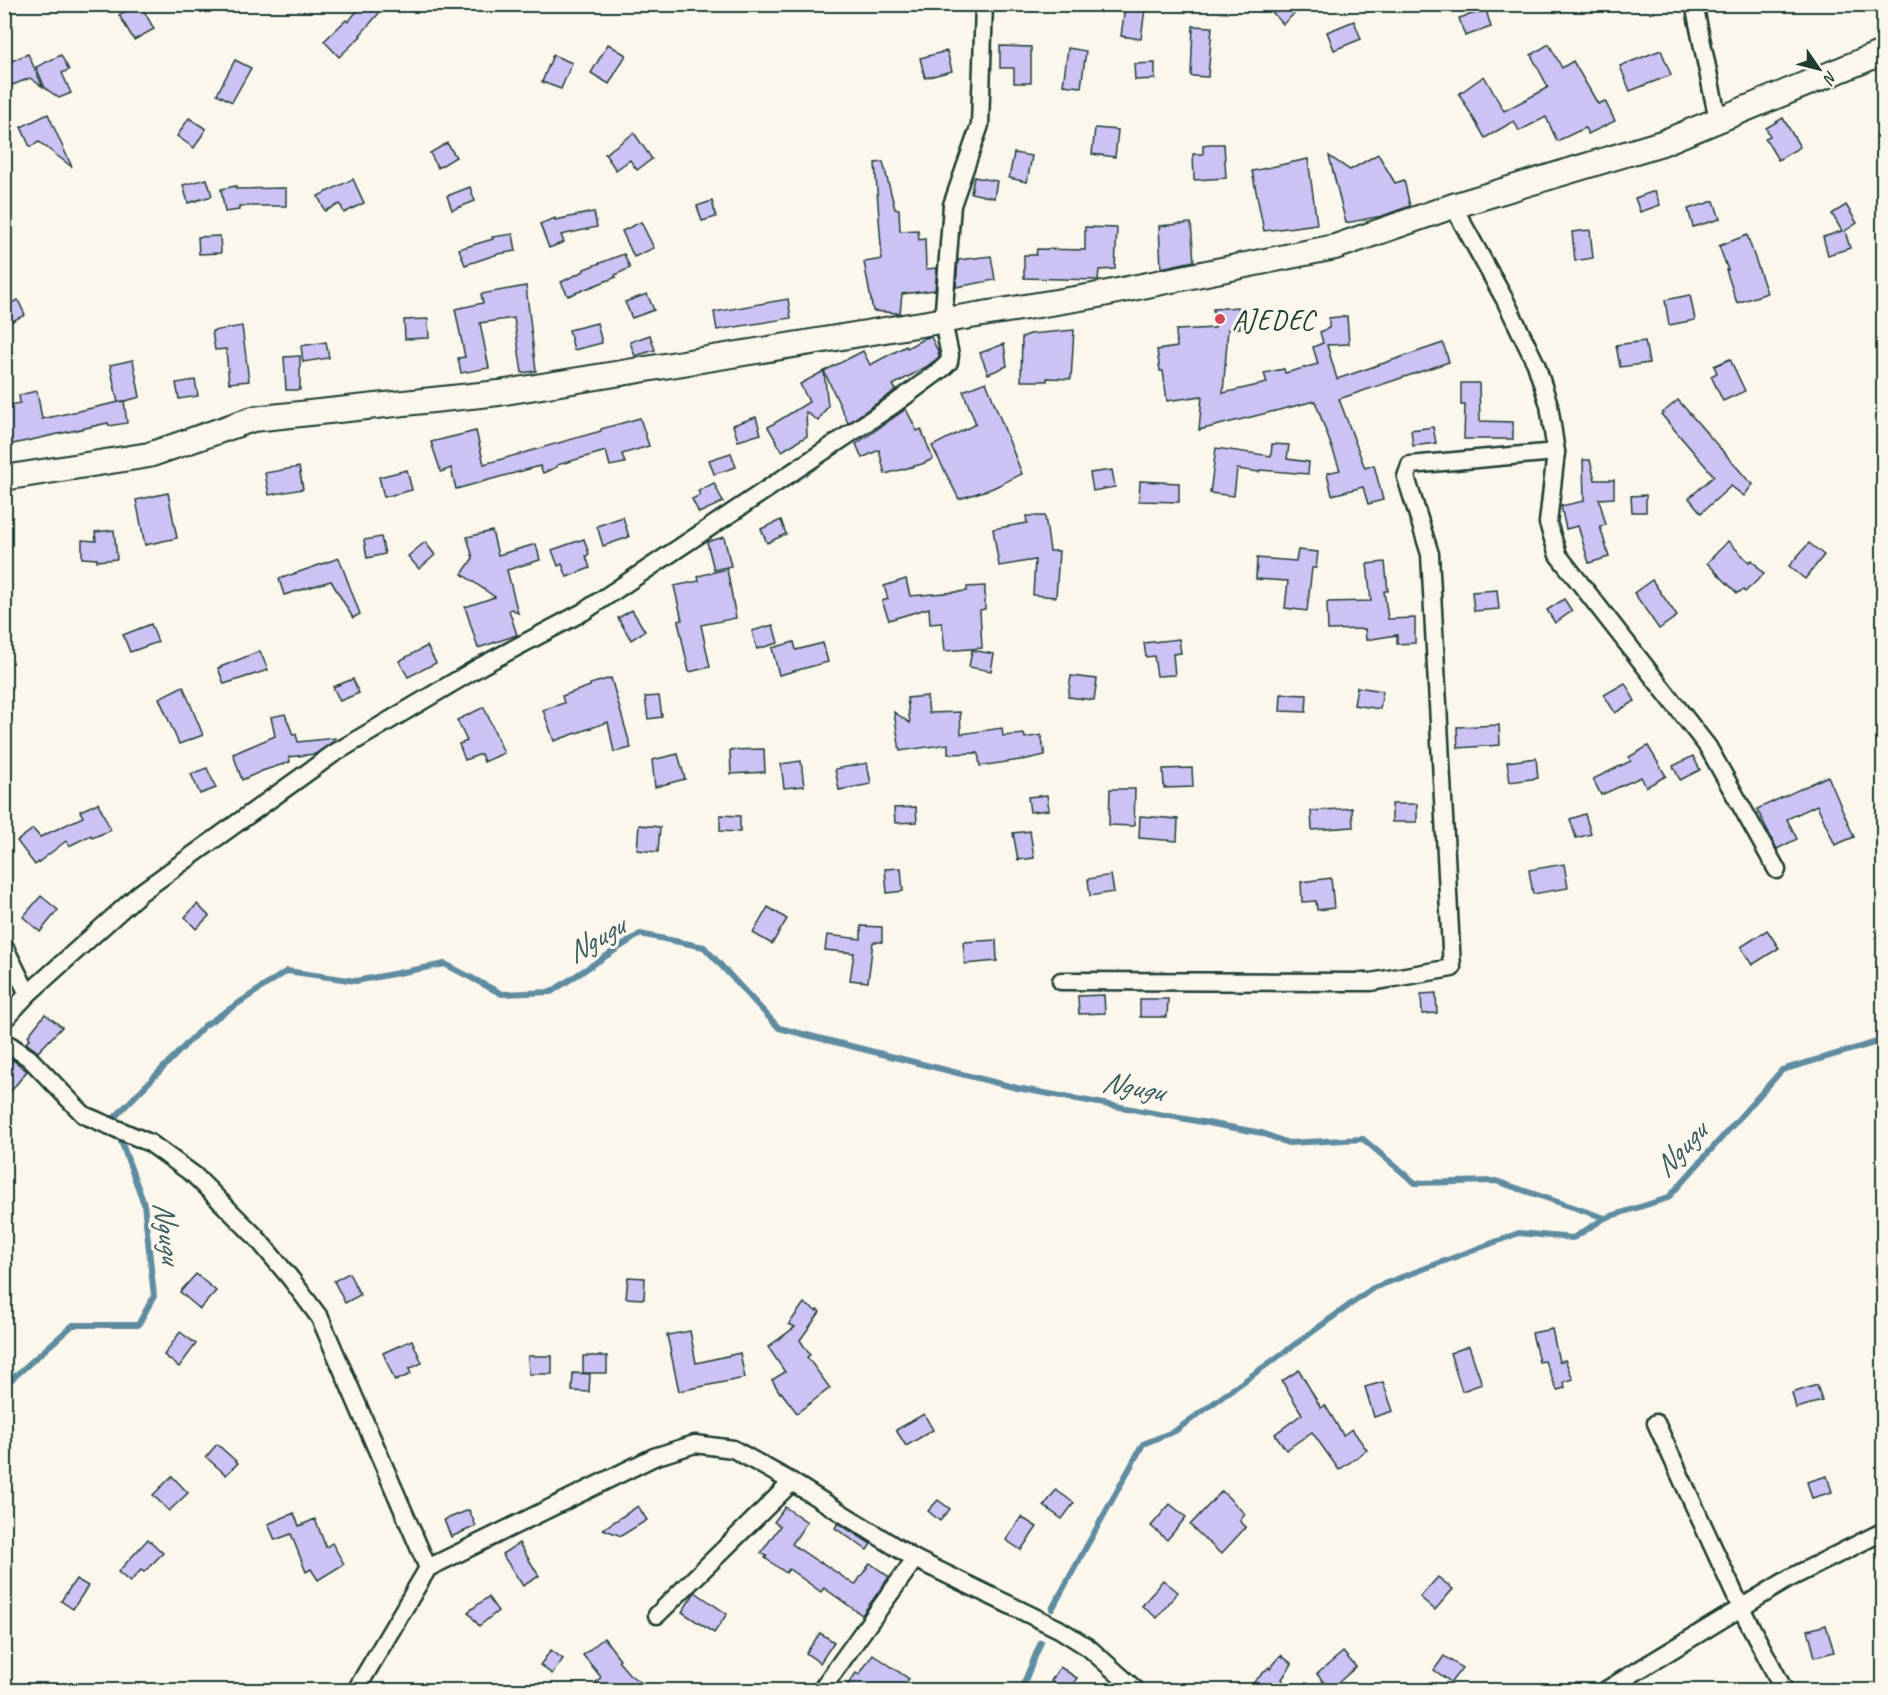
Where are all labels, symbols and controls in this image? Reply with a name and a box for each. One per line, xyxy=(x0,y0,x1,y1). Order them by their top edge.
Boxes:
north arrow xyxy=(1789,39,1849,99)
text: N xyxy=(1818,67,1842,89)
place label: AJEDEC xyxy=(1232,302,1318,337)
marker: AJEDEC xyxy=(1213,312,1227,326)
water label: Ngugu xyxy=(559,904,635,971)
water label: Ngugu xyxy=(1099,1062,1172,1111)
water label: Ngugu xyxy=(1645,1110,1718,1185)
water label: Ngugu xyxy=(145,1199,192,1270)

